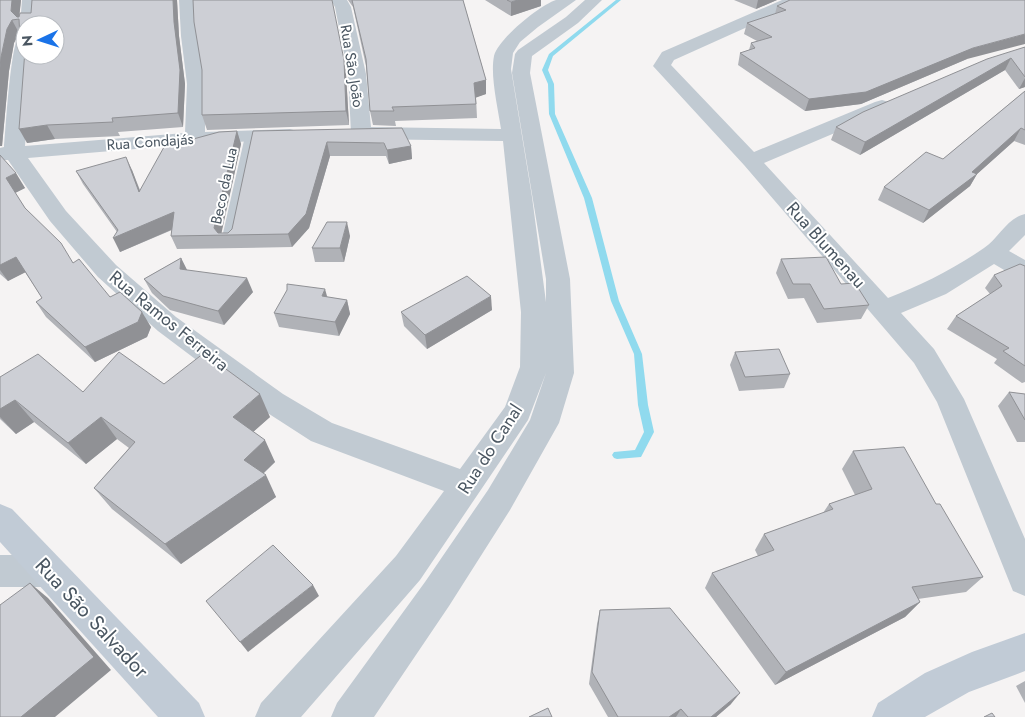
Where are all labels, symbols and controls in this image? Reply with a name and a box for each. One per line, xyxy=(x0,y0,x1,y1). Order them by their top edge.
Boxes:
north arrow xyxy=(15,15,65,65)
street label: Rua São João xyxy=(335,23,369,109)
text: N xyxy=(17,35,37,47)
street label: Rua Condajás xyxy=(106,128,194,156)
street label: Beco da Lua xyxy=(205,146,243,226)
street label: Rua Blumenau xyxy=(780,196,872,294)
street label: Rua Ramos Ferreira xyxy=(104,265,234,377)
street label: Rua do Canal xyxy=(451,399,529,499)
street label: Rua São Salvador xyxy=(28,551,156,686)

